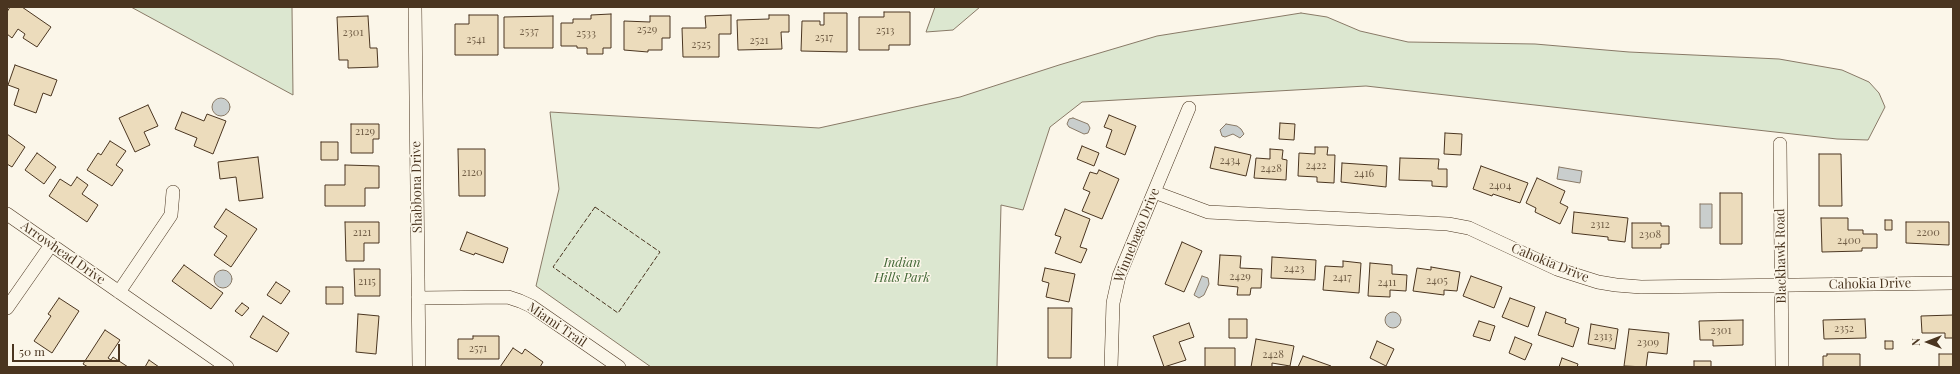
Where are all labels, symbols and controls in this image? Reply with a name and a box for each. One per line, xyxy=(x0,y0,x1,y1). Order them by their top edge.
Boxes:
house number: 2529 xyxy=(637,23,657,37)
house number: 2513 xyxy=(876,24,894,38)
house number: 2537 xyxy=(519,25,539,39)
house number: 2301 xyxy=(343,26,363,40)
house number: 2533 xyxy=(576,27,596,41)
house number: 2517 xyxy=(815,31,833,45)
house number: 2541 xyxy=(466,33,486,47)
house number: 2521 xyxy=(749,34,769,48)
house number: 2525 xyxy=(691,38,711,52)
house number: 2129 xyxy=(355,125,375,139)
street label: Shabbona Drive xyxy=(408,141,426,233)
house number: 2434 xyxy=(1220,154,1240,168)
house number: 2422 xyxy=(1305,159,1327,173)
house number: 2428 xyxy=(1260,162,1282,176)
house number: 2120 xyxy=(461,166,483,180)
house number: 2416 xyxy=(1354,167,1374,181)
house number: 2404 xyxy=(1489,179,1511,193)
street label: Winnebago Drive xyxy=(1111,186,1163,284)
street label: Blackhawk Road xyxy=(1772,208,1790,304)
street label: Arrowhead Drive xyxy=(18,218,108,288)
house number: 2312 xyxy=(1590,218,1610,232)
house number: 2121 xyxy=(353,226,371,240)
house number: 2200 xyxy=(1916,226,1940,240)
house number: 2308 xyxy=(1639,228,1661,242)
house number: 2400 xyxy=(1837,234,1861,248)
street label: Cahokia Drive xyxy=(1509,240,1591,286)
park label: Indian Hills Park xyxy=(874,255,930,286)
house number: 2423 xyxy=(1284,262,1304,276)
house number: 2429 xyxy=(1229,270,1251,284)
house number: 2417 xyxy=(1332,271,1352,285)
house number: 2405 xyxy=(1426,274,1448,288)
house number: 2115 xyxy=(358,275,376,289)
street label: Cahokia Drive xyxy=(1829,275,1911,293)
house number: 2411 xyxy=(1378,276,1396,290)
street label: Miami Trail xyxy=(524,300,590,350)
house number: 2352 xyxy=(1834,322,1854,336)
north arrow xyxy=(1908,322,1948,362)
house number: 2301 xyxy=(1711,324,1731,338)
house number: 2313 xyxy=(1593,330,1613,344)
scale bar xyxy=(14,336,122,362)
house number: 2309 xyxy=(1637,336,1659,350)
text: N xyxy=(1908,338,1923,346)
house number: 2571 xyxy=(469,342,487,356)
text: 50 m xyxy=(19,343,45,359)
house number: 2428 xyxy=(1262,348,1284,362)

